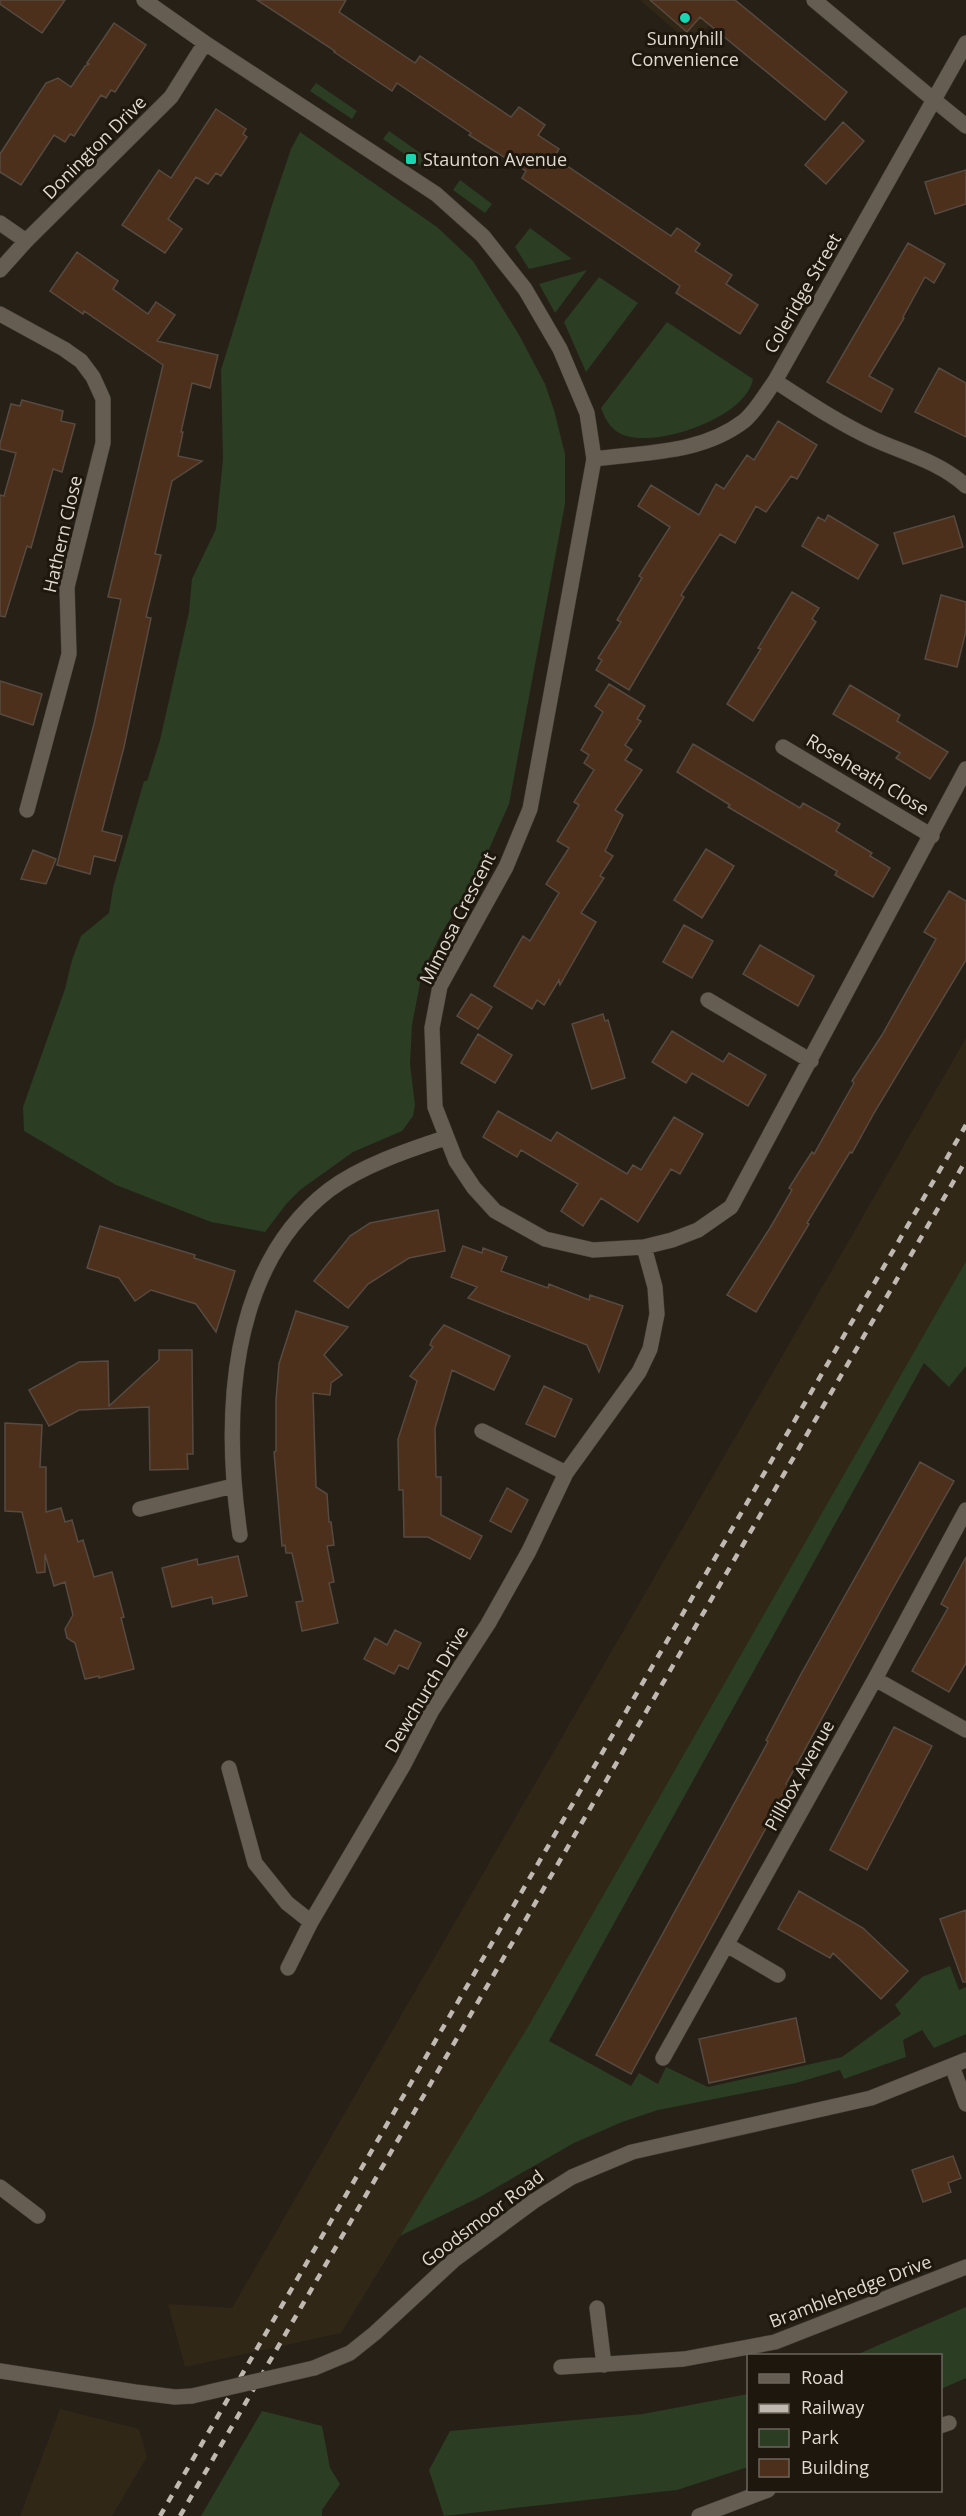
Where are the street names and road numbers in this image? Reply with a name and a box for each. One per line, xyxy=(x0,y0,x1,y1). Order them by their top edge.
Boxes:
street label: Donington Drive xyxy=(37,90,151,204)
street label: Coleridge Street xyxy=(758,229,846,357)
street label: Hathern Close xyxy=(37,473,87,595)
street label: Roseheath Close xyxy=(802,728,934,820)
street label: Mimosa Crescent xyxy=(413,848,501,988)
street label: Dewchurch Drive xyxy=(379,1621,473,1757)
street label: Pillbox Avenue xyxy=(759,1715,839,1835)
street label: Goodsmoor Road xyxy=(416,2164,548,2272)
street label: Bramblehedge Drive xyxy=(765,2249,935,2333)

